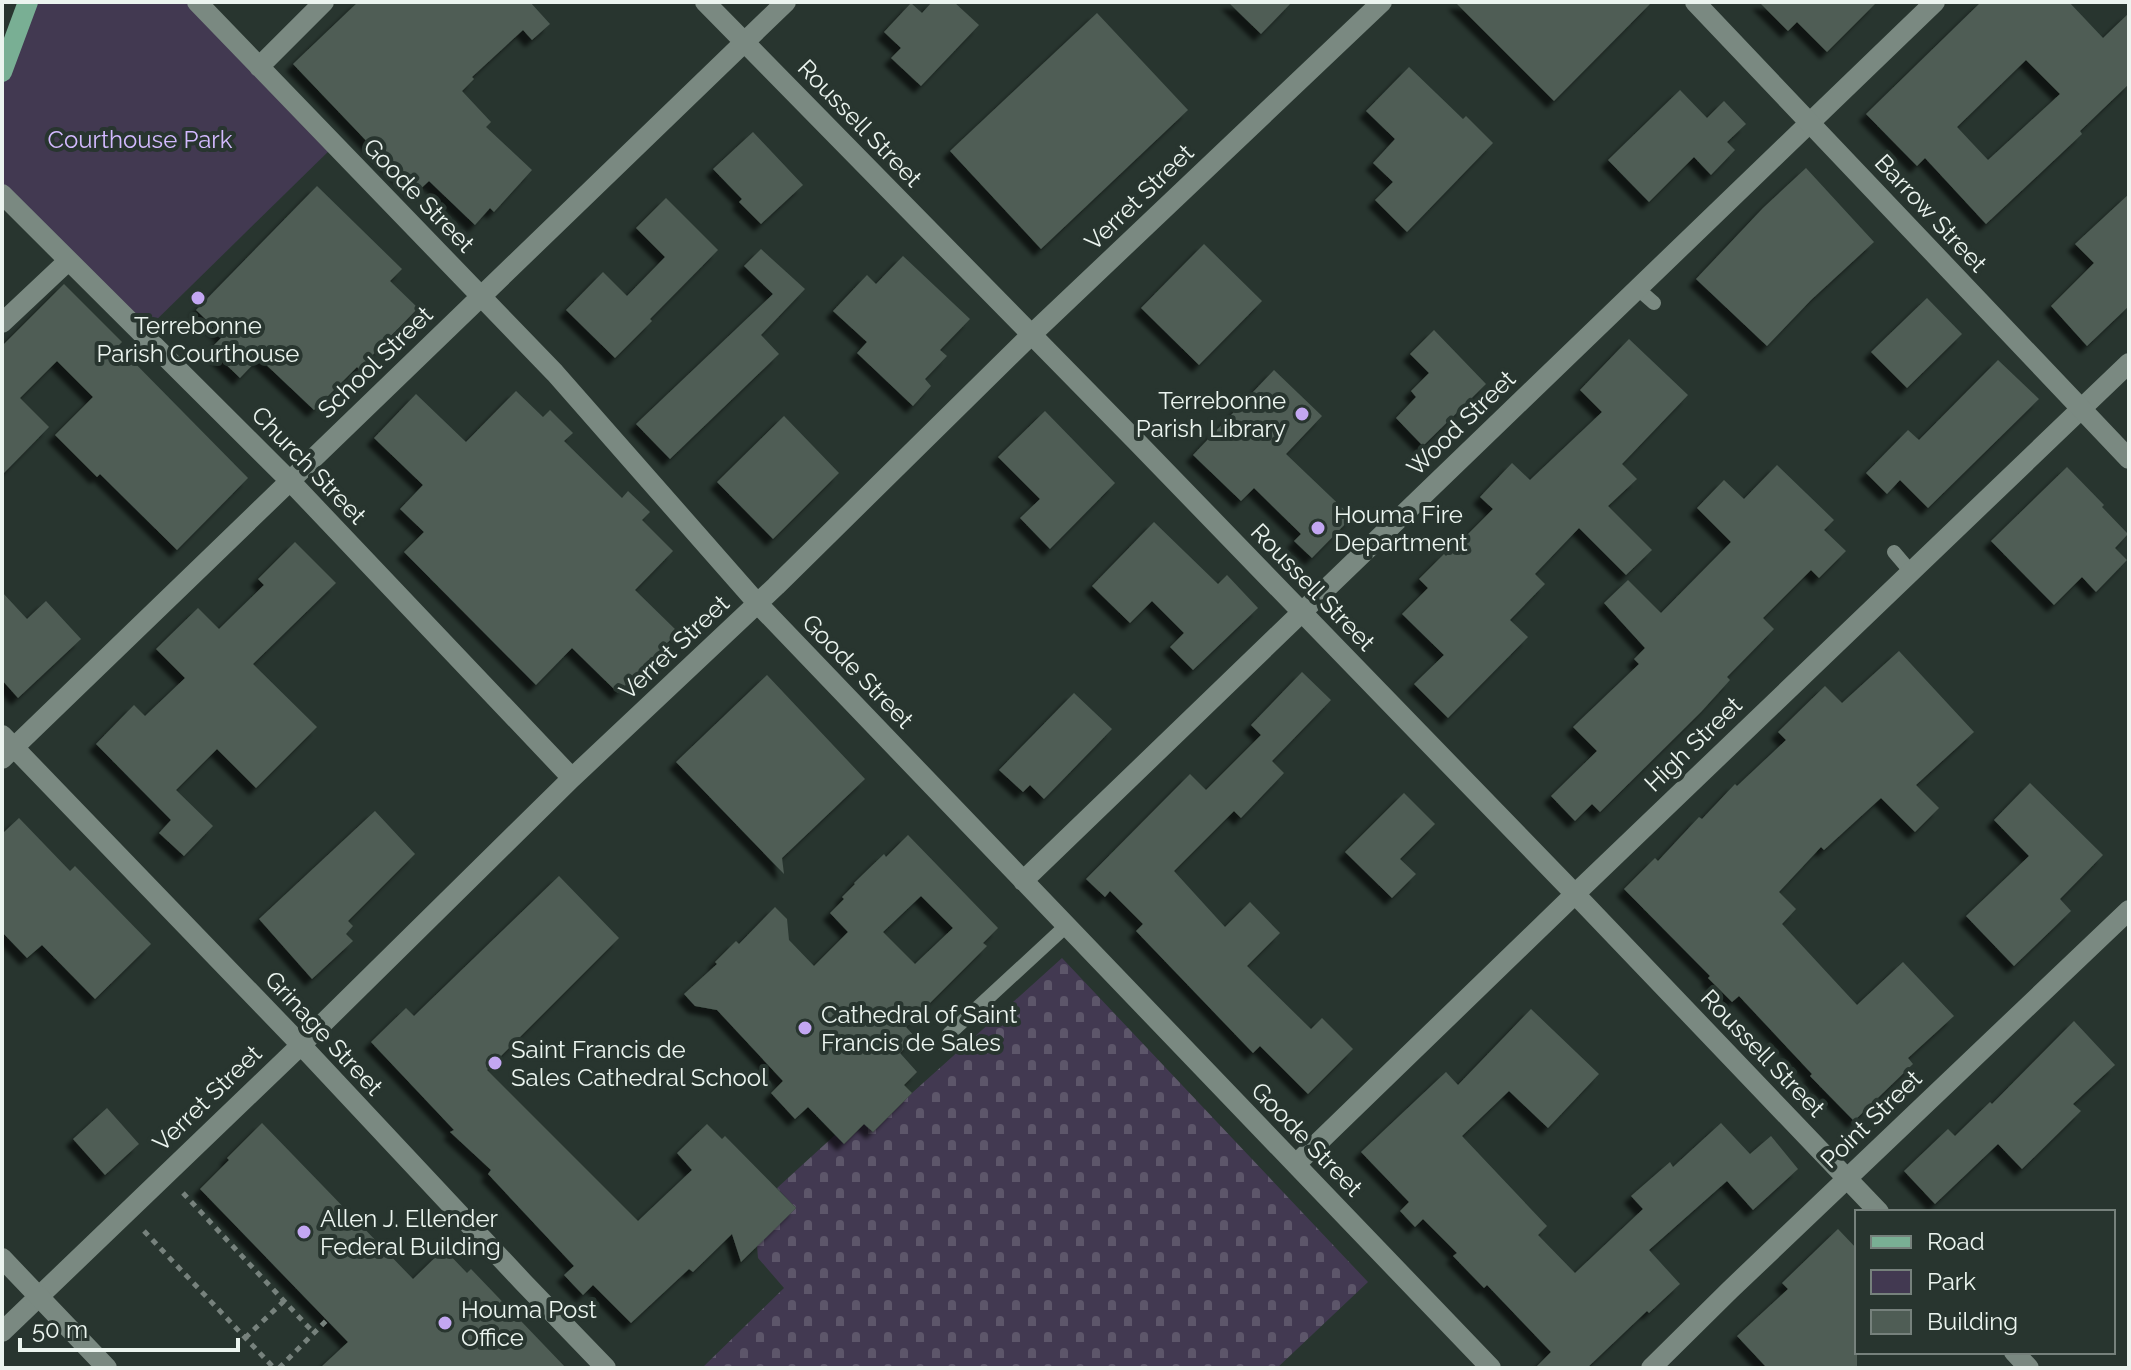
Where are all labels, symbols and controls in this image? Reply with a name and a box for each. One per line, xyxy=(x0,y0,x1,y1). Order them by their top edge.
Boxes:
street label: Roussell Street xyxy=(792,53,928,193)
park label: Courthouse Park xyxy=(48,125,233,154)
street label: Goode Street xyxy=(357,132,481,258)
street label: Verret Street xyxy=(1079,138,1199,256)
street label: Barrow Street xyxy=(1869,148,1993,278)
marker: Terrebonne Parish Courthouse xyxy=(189,289,207,307)
street label: School Street xyxy=(311,300,439,424)
place label: Terrebonne Parish Courthouse xyxy=(97,311,299,368)
street label: Wood Street xyxy=(1401,364,1521,482)
place label: Terrebonne Parish Library xyxy=(1136,386,1286,443)
street label: Church Street xyxy=(246,400,372,530)
marker: Terrebonne Parish Library xyxy=(1293,405,1311,423)
place label: Houma Fire Department xyxy=(1334,500,1468,557)
street label: Roussell Street xyxy=(1245,517,1381,657)
marker: Houma Fire Department xyxy=(1309,519,1327,537)
street label: Verret Street xyxy=(613,589,735,705)
street label: Goode Street xyxy=(796,608,920,734)
street label: High Street xyxy=(1638,690,1748,798)
street label: Grinage Street xyxy=(259,965,389,1101)
street label: Roussell Street xyxy=(1695,983,1831,1123)
place label: Cathedral of Saint Francis de Sales xyxy=(821,1000,1017,1057)
marker: Cathedral of Saint Francis de Sales xyxy=(796,1019,814,1037)
place label: Saint Francis de Sales Cathedral School xyxy=(511,1035,768,1092)
street label: Verret Street xyxy=(147,1039,267,1157)
marker: Saint Francis de Sales Cathedral School xyxy=(486,1054,504,1072)
street label: Point Street xyxy=(1815,1064,1927,1174)
street label: Goode Street xyxy=(1245,1076,1369,1202)
place label: Allen J. Ellender Federal Building xyxy=(320,1204,501,1261)
legend xyxy=(1855,1210,2115,1354)
marker: Allen J. Ellender Federal Building xyxy=(295,1223,313,1241)
text: Road xyxy=(1927,1227,1985,1256)
text: Park xyxy=(1927,1267,1976,1296)
place label: Houma Post Office xyxy=(461,1295,597,1352)
scale bar xyxy=(20,1302,238,1352)
text: Building xyxy=(1927,1307,2018,1336)
marker: Houma Post Office xyxy=(436,1314,454,1332)
text: 50 m xyxy=(32,1315,88,1344)

